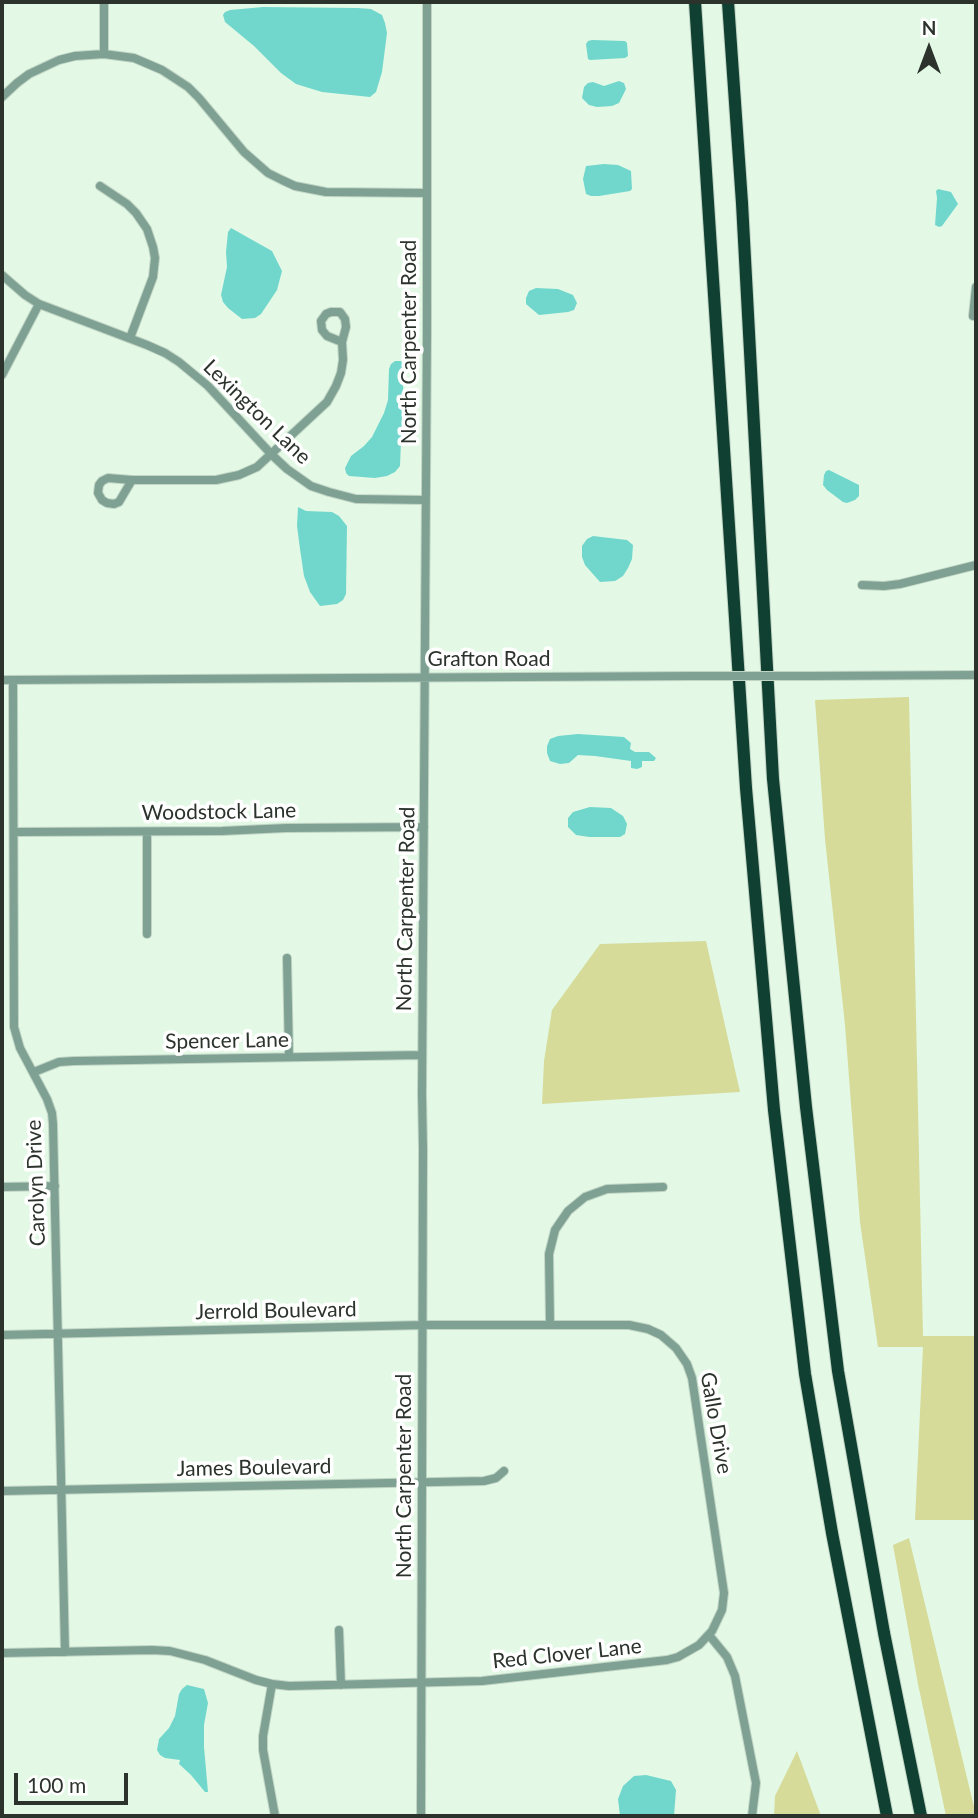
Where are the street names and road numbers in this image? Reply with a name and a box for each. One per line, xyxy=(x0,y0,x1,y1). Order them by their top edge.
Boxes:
street label: North Carpenter Road xyxy=(396,240,422,444)
street label: Lexington Lane xyxy=(198,354,316,470)
street label: Grafton Road xyxy=(428,646,550,672)
street label: Woodstock Lane xyxy=(141,798,297,826)
street label: North Carpenter Road xyxy=(392,807,420,1011)
street label: Spencer Lane xyxy=(165,1027,289,1055)
street label: Carolyn Drive xyxy=(21,1119,51,1247)
street label: Jerrold Boulevard xyxy=(195,1297,357,1325)
street label: Gallo Drive xyxy=(695,1370,737,1476)
street label: North Carpenter Road xyxy=(391,1374,417,1578)
street label: James Boulevard xyxy=(176,1454,332,1482)
street label: Red Clover Lane xyxy=(491,1634,643,1674)

